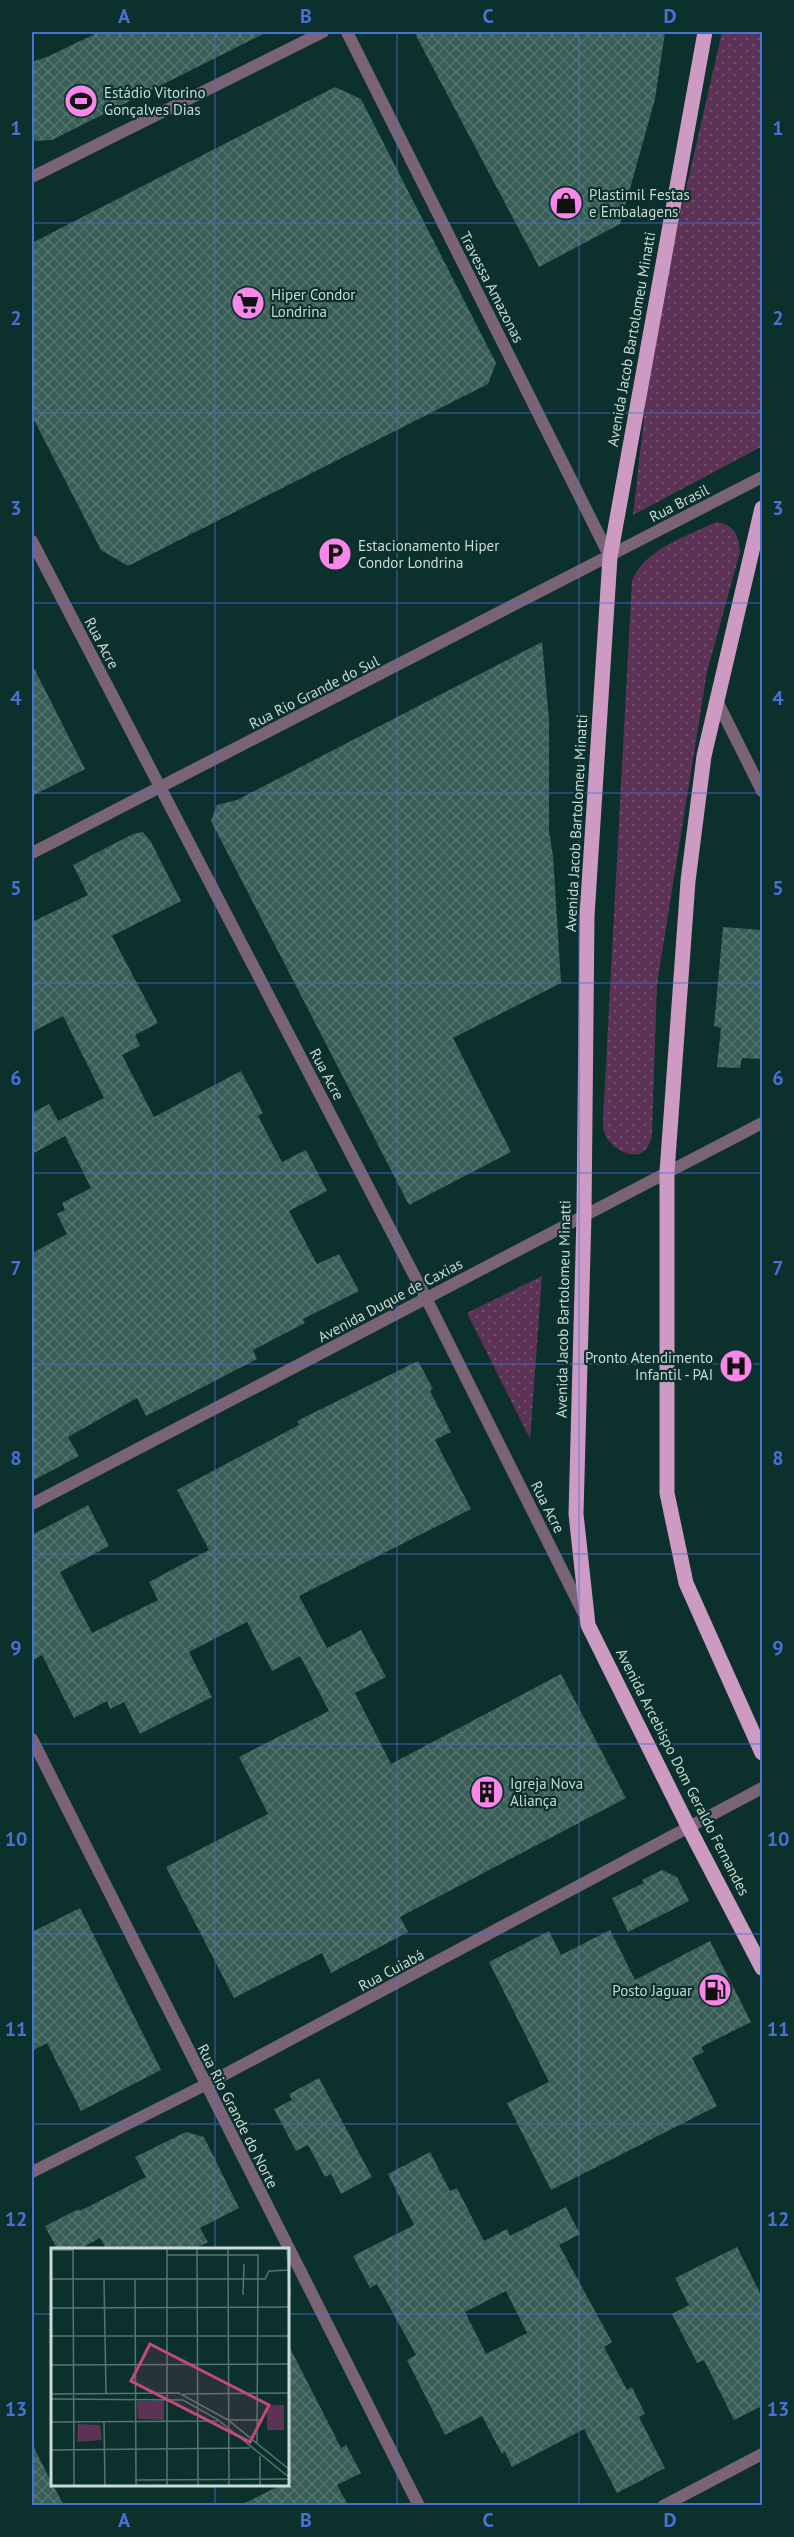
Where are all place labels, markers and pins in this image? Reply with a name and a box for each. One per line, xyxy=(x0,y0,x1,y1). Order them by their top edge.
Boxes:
sports icon: Estádio Vitorino Gonçalves Dias xyxy=(63,83,99,119)
place label: Estádio Vitorino Gonçalves Dias xyxy=(104,83,205,119)
shop icon: Plastimil Festas e Embalagens xyxy=(548,185,584,221)
place label: Plastimil Festas e Embalagens xyxy=(589,185,690,221)
supermarket icon: Hiper Condor Londrina xyxy=(230,285,266,321)
place label: Hiper Condor Londrina xyxy=(271,285,355,321)
parking icon: Estacionamento Hiper Condor Londrina xyxy=(317,536,353,572)
place label: Estacionamento Hiper Condor Londrina xyxy=(358,536,499,572)
place label: Pronto Atendimento Infantil - PAI xyxy=(585,1348,713,1384)
hospital icon: Pronto Atendimento Infantil - PAI xyxy=(718,1348,754,1384)
building icon: Igreja Nova Aliança xyxy=(469,1774,505,1810)
place label: Igreja Nova Aliança xyxy=(510,1774,583,1810)
fuel station icon: Posto Jaguar xyxy=(697,1972,733,2008)
place label: Posto Jaguar xyxy=(612,1981,692,2000)

